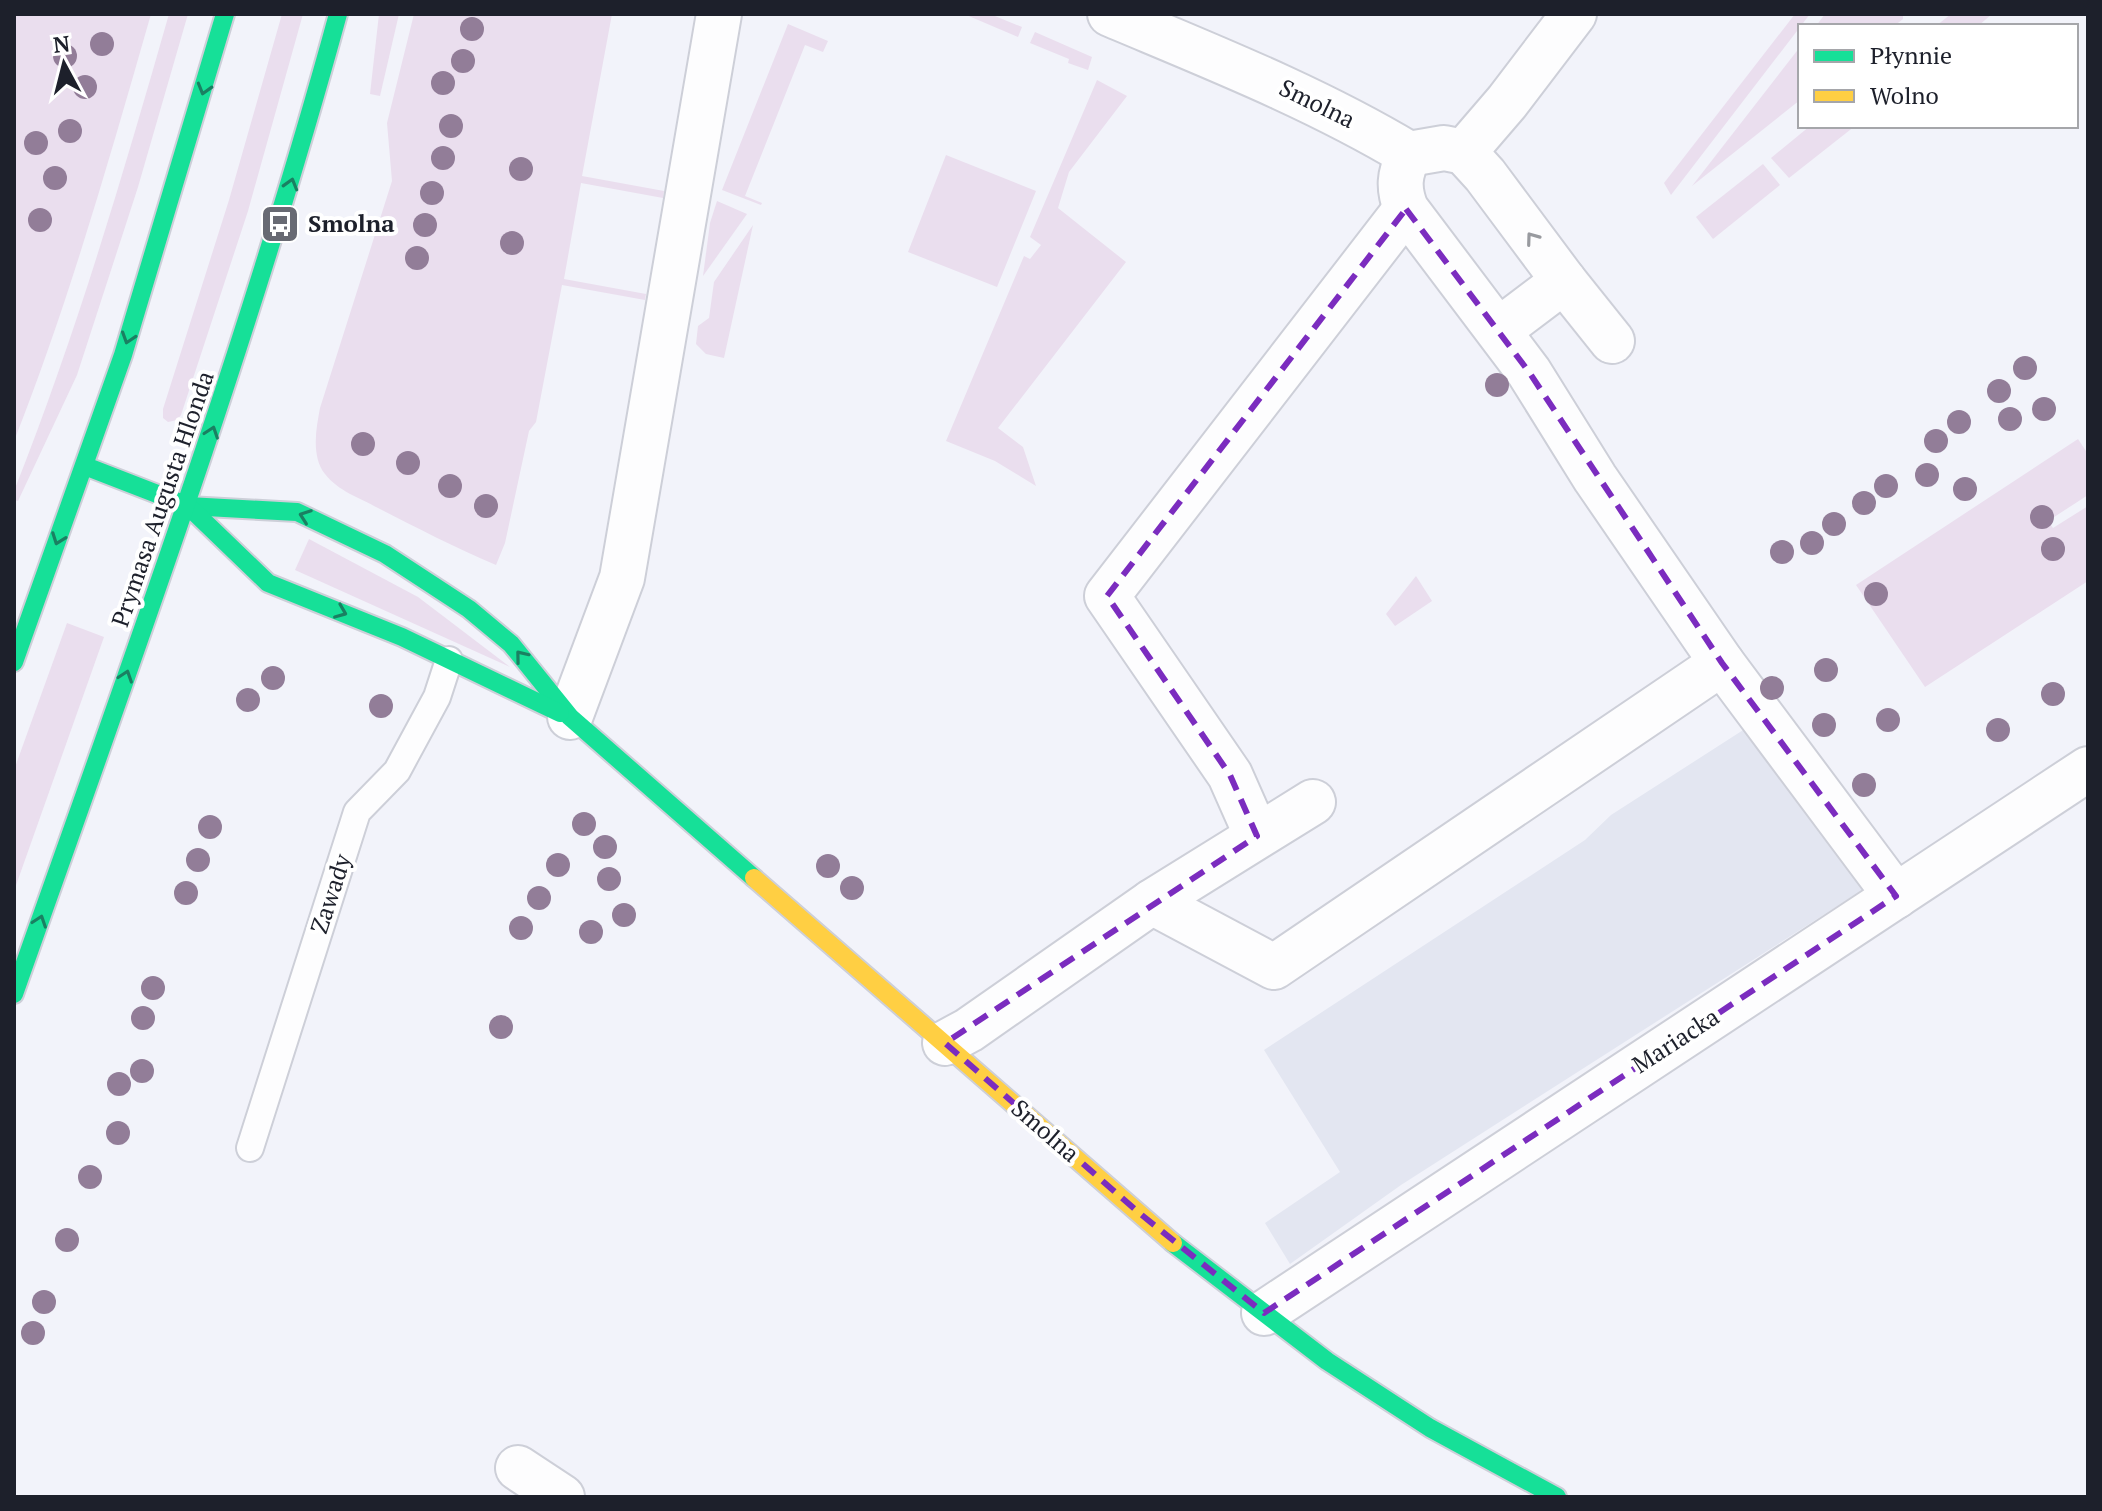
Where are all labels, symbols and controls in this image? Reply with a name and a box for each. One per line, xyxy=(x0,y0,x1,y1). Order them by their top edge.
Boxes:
north arrow xyxy=(24,24,104,104)
legend xyxy=(1798,24,2078,128)
text: N xyxy=(51,28,72,59)
text: Płynnie xyxy=(1870,39,1952,71)
street label: Smolna xyxy=(1274,71,1361,135)
text: Wolno xyxy=(1870,79,1939,111)
one-way arrow xyxy=(197,82,213,95)
one-way arrow xyxy=(282,178,298,192)
bus stop icon: Smolna xyxy=(259,203,301,245)
place label: Smolna xyxy=(308,207,395,239)
one-way arrow xyxy=(1528,233,1542,247)
one-way arrow xyxy=(121,330,137,344)
street label: Prymasa Augusta Hlonda xyxy=(103,367,221,631)
one-way arrow xyxy=(203,426,219,440)
one-way arrow xyxy=(299,509,313,526)
one-way arrow xyxy=(52,532,68,546)
one-way arrow xyxy=(333,603,347,619)
one-way arrow xyxy=(516,651,531,665)
one-way arrow xyxy=(117,669,133,683)
street label: Zawady xyxy=(302,849,358,938)
one-way arrow xyxy=(30,915,47,929)
street label: Mariacka xyxy=(1626,1000,1725,1080)
street label: Smolna xyxy=(1005,1092,1087,1169)

